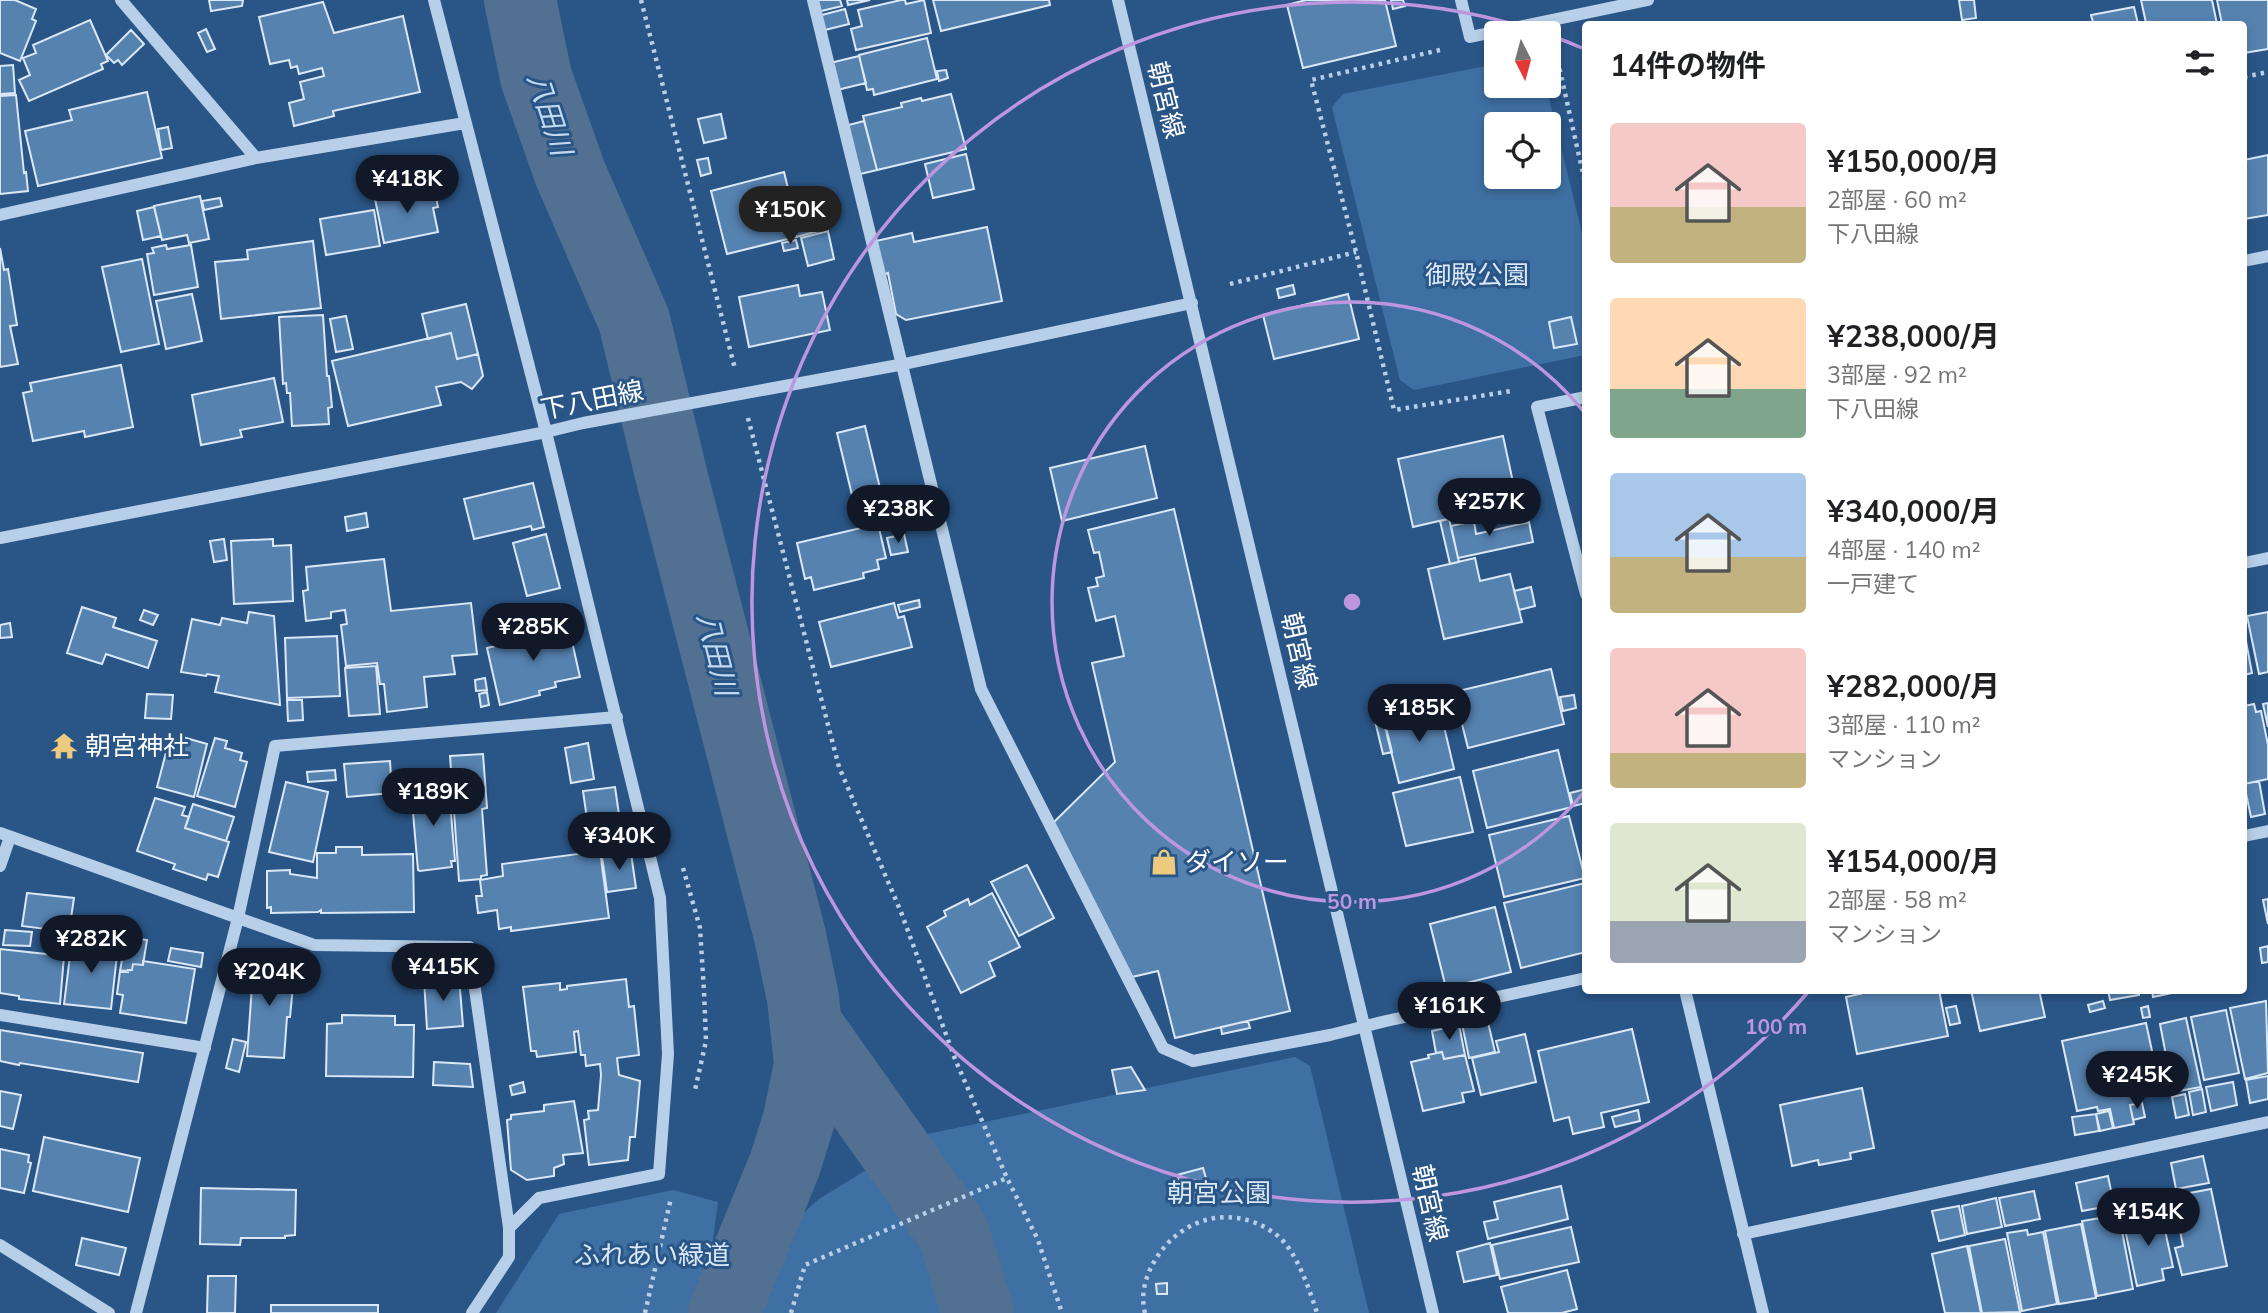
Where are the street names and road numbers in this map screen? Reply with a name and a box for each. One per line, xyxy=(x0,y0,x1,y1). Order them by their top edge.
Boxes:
street label: 朝宮線 xyxy=(1141,58,1192,142)
street label: 下八田線 xyxy=(538,373,646,426)
street label: 朝宮線 xyxy=(1275,609,1324,693)
street label: 朝宮線 xyxy=(1406,1161,1455,1245)

